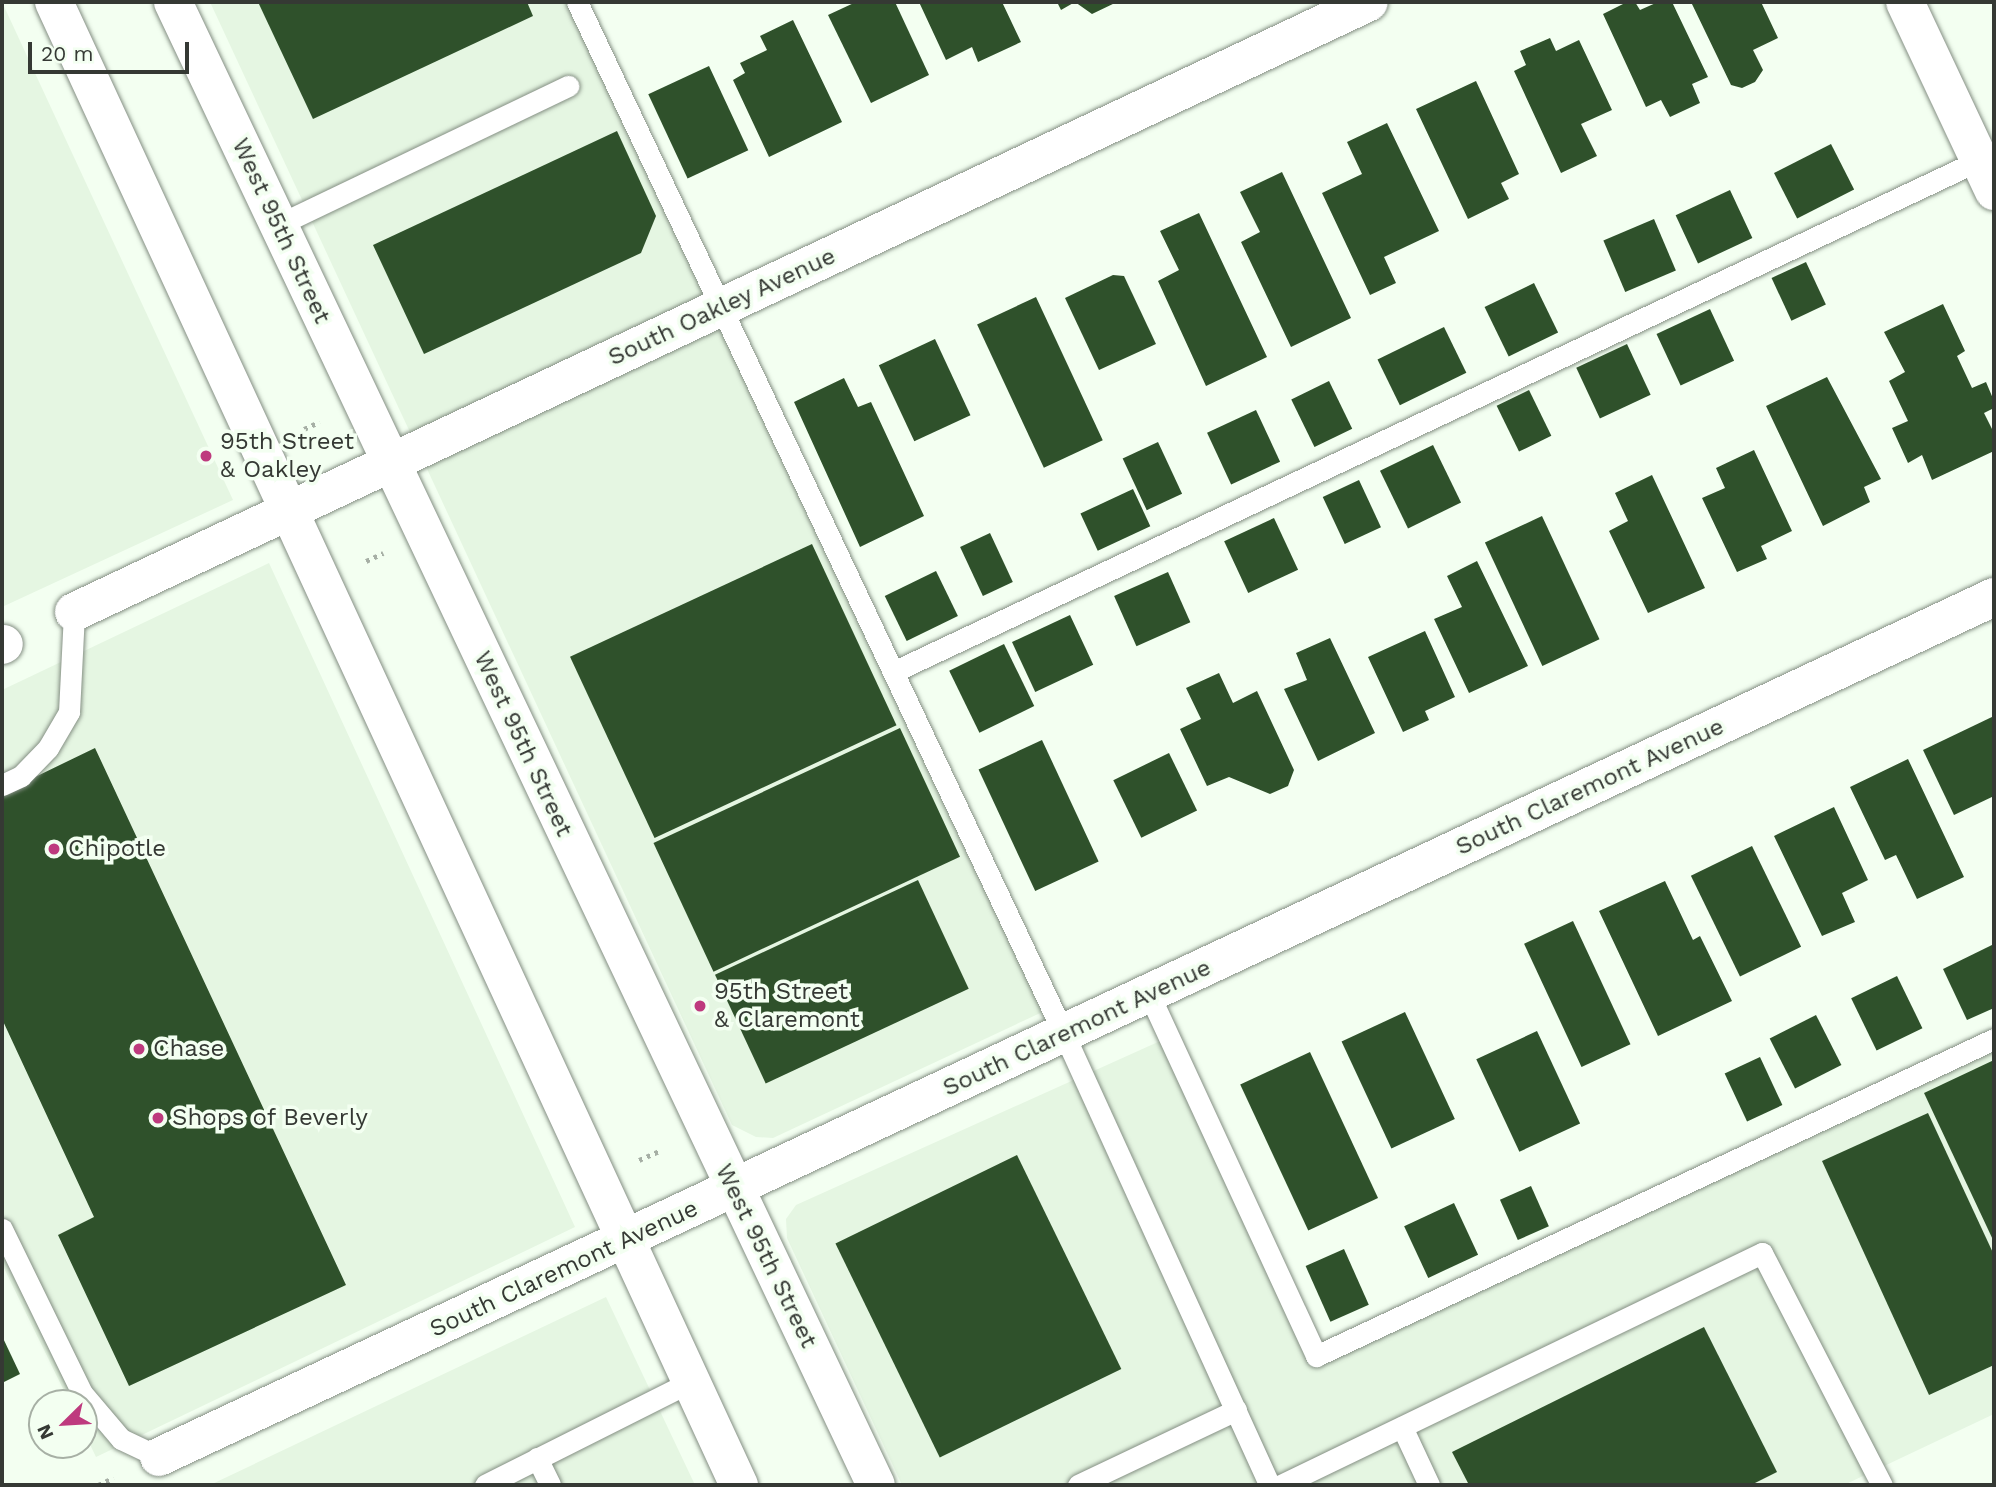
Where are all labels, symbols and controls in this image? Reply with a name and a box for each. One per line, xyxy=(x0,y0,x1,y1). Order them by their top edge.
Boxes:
scale bar xyxy=(32,28,192,72)
text: 20 m xyxy=(41,41,93,66)
street label: West 95th Street xyxy=(225,134,337,328)
street label: South Oakley Avenue xyxy=(603,241,841,373)
place label: 95th Street & Oakley xyxy=(220,428,354,484)
marker: 95th Street & Oakley xyxy=(198,448,214,464)
street label: West 95th Street xyxy=(467,647,579,841)
street label: South Claremont Avenue xyxy=(1451,712,1729,862)
place label: Chipotle xyxy=(68,835,166,863)
marker: Chipotle xyxy=(46,841,62,857)
street label: South Claremont Avenue xyxy=(938,953,1216,1103)
place label: 95th Street & Claremont xyxy=(714,978,860,1034)
marker: 95th Street & Claremont xyxy=(692,998,708,1014)
place label: Chase xyxy=(153,1035,224,1063)
marker: Chase xyxy=(131,1041,147,1057)
place label: Shops of Beverly xyxy=(172,1104,369,1132)
marker: Shops of Beverly xyxy=(150,1110,166,1126)
street label: West 95th Street xyxy=(709,1159,823,1353)
street label: South Claremont Avenue xyxy=(425,1194,703,1344)
north arrow xyxy=(28,1389,98,1459)
text: N xyxy=(32,1421,59,1443)

